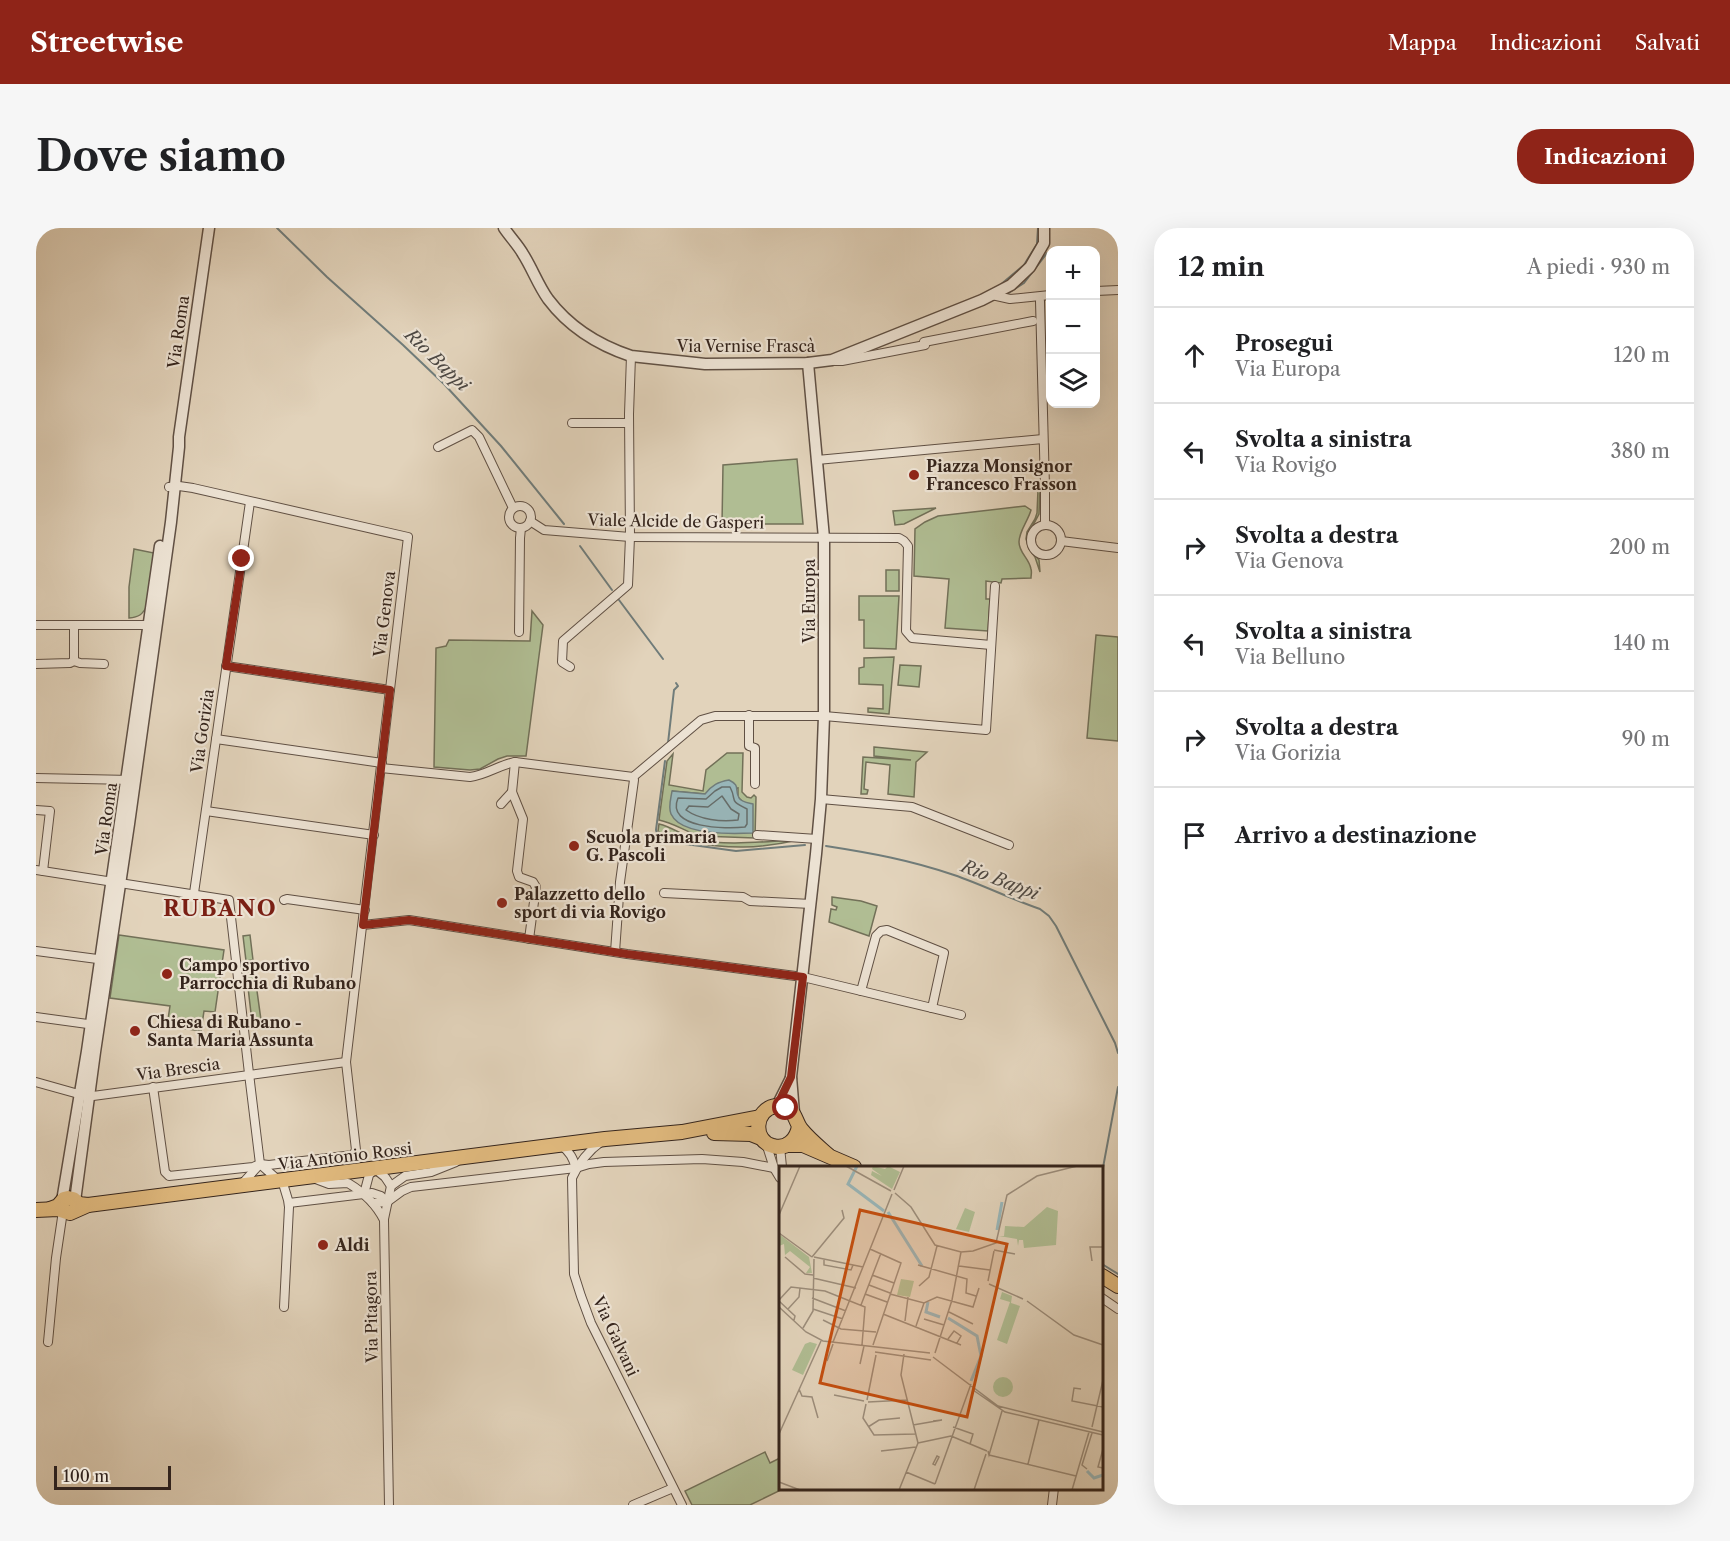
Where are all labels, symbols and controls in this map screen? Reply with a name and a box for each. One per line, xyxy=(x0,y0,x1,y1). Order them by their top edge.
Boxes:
text: Streetwise xyxy=(30,25,184,59)
text: Mappa xyxy=(1388,30,1457,55)
text: Indicazioni xyxy=(1490,30,1602,55)
text: Salvati xyxy=(1635,30,1700,55)
button: Indicazioni xyxy=(1517,129,1694,184)
text: Dove siamo xyxy=(36,130,286,182)
map controls xyxy=(1046,246,1100,408)
button: + xyxy=(1046,246,1100,300)
text: 12 min xyxy=(1178,251,1265,283)
text: A piedi · 930 m xyxy=(1527,255,1670,279)
street label: Via Roma xyxy=(163,294,193,371)
button: − xyxy=(1046,300,1100,354)
water label: Rio Bappi xyxy=(399,323,475,397)
text: Prosegui xyxy=(1235,330,1333,357)
street label: Via Vernise Frascà xyxy=(676,336,816,356)
icon: ahead xyxy=(1178,339,1211,372)
text: 120 m xyxy=(1613,343,1670,367)
button: layers xyxy=(1046,354,1100,408)
text: Via Europa xyxy=(1235,357,1341,381)
text: Svolta a sinistra xyxy=(1235,426,1412,453)
icon: left xyxy=(1178,435,1211,468)
text: 380 m xyxy=(1611,439,1670,463)
text: Via Rovigo xyxy=(1235,453,1337,477)
place label: Piazza Monsignor Francesco Frasson xyxy=(926,456,1077,494)
marker: Piazza Monsignor Francesco Frasson xyxy=(907,468,921,482)
street label: Viale Alcide de Gasperi xyxy=(586,509,765,533)
text: Svolta a destra xyxy=(1235,522,1398,549)
icon: right xyxy=(1178,531,1211,564)
text: 200 m xyxy=(1609,535,1670,559)
route end xyxy=(228,545,254,571)
text: Via Genova xyxy=(1235,549,1343,573)
street label: Via Europa xyxy=(799,558,819,644)
street label: Via Genova xyxy=(369,569,399,659)
text: Svolta a sinistra xyxy=(1235,618,1412,645)
icon: left xyxy=(1178,627,1211,660)
text: 140 m xyxy=(1613,631,1670,655)
text: Via Belluno xyxy=(1235,645,1345,669)
street label: Via Gorizia xyxy=(186,687,218,775)
text: Svolta a destra xyxy=(1235,714,1398,741)
icon: right xyxy=(1178,723,1211,756)
text: 90 m xyxy=(1622,727,1670,751)
text: Via Gorizia xyxy=(1235,741,1341,765)
street label: Via Roma xyxy=(91,781,121,858)
icon: arrive xyxy=(1178,819,1211,852)
text: Arrivo a destinazione xyxy=(1235,822,1477,849)
place label: Scuola primaria G. Pascoli xyxy=(586,827,718,865)
marker: Scuola primaria G. Pascoli xyxy=(567,839,581,853)
water label: Rio Bappi xyxy=(956,854,1043,905)
place label: Palazzetto dello sport di via Rovigo xyxy=(514,884,666,922)
district label: RUBANO xyxy=(163,895,277,922)
marker: Palazzetto dello sport di via Rovigo xyxy=(495,896,509,910)
place label: Campo sportivo Parrocchia di Rubano xyxy=(179,955,356,993)
marker: Campo sportivo Parrocchia di Rubano xyxy=(160,967,174,981)
place label: Chiesa di Rubano - Santa Maria Assunta xyxy=(147,1012,314,1050)
marker: Chiesa di Rubano - Santa Maria Assunta xyxy=(128,1024,142,1038)
street label: Via Brescia xyxy=(134,1053,222,1085)
route start xyxy=(772,1094,798,1120)
street label: Via Antonio Rossi xyxy=(276,1138,413,1174)
inset map xyxy=(779,1166,1103,1490)
place label: Aldi xyxy=(334,1235,370,1255)
marker: Aldi xyxy=(316,1238,330,1252)
street label: Via Pitagora xyxy=(360,1270,382,1364)
street label: Via Galvani xyxy=(588,1292,643,1379)
scale bar xyxy=(54,1463,171,1490)
text: 100 m xyxy=(63,1466,109,1486)

